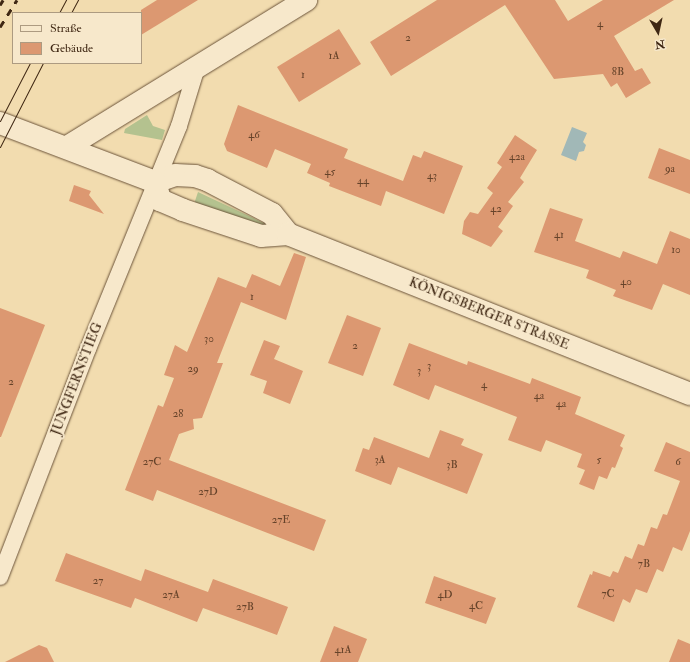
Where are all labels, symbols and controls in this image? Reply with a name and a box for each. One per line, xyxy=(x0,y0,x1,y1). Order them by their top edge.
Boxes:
legend xyxy=(12,12,142,64)
north arrow xyxy=(638,12,678,52)
house number: 4 xyxy=(597,17,603,31)
text: Straße xyxy=(50,21,81,36)
house number: 2 xyxy=(405,31,411,45)
text: N xyxy=(654,37,666,52)
text: Gebäude xyxy=(50,41,93,56)
house number: 1A xyxy=(329,49,339,63)
house number: 8B xyxy=(612,65,624,79)
house number: 1 xyxy=(301,68,305,82)
house number: 46 xyxy=(248,128,260,142)
house number: 42a xyxy=(509,150,525,164)
house number: 9a xyxy=(665,162,675,176)
house number: 45 xyxy=(325,165,335,179)
house number: 43 xyxy=(427,169,437,183)
house number: 44 xyxy=(357,174,369,188)
house number: 42 xyxy=(490,202,502,216)
house number: 41 xyxy=(554,228,564,242)
house number: 10 xyxy=(671,243,681,257)
street label: KÖNIGSBERGER STRASSE xyxy=(407,275,571,353)
house number: 40 xyxy=(620,275,632,289)
house number: 1 xyxy=(250,290,254,304)
street label: JUNGFERNSTIEG xyxy=(48,320,106,438)
house number: 30 xyxy=(204,332,214,346)
house number: 2 xyxy=(352,339,358,353)
house number: 3 xyxy=(427,359,431,373)
house number: 29 xyxy=(187,362,199,376)
house number: 3 xyxy=(417,364,421,378)
house number: 2 xyxy=(8,375,14,389)
house number: 4 xyxy=(481,378,487,392)
house number: 4a xyxy=(534,389,544,403)
house number: 4a xyxy=(556,397,566,411)
house number: 28 xyxy=(173,407,183,421)
house number: 3A xyxy=(374,453,386,467)
house number: 5 xyxy=(597,453,601,467)
house number: 27C xyxy=(143,455,161,469)
house number: 6 xyxy=(675,455,681,469)
house number: 3B xyxy=(446,458,458,472)
house number: 27D xyxy=(198,485,218,499)
house number: 27E xyxy=(272,513,290,527)
house number: 7B xyxy=(638,557,650,571)
house number: 27 xyxy=(93,574,103,588)
house number: 7C xyxy=(601,587,615,601)
house number: 27A xyxy=(162,588,180,602)
house number: 4D xyxy=(438,588,452,602)
house number: 4C xyxy=(469,599,483,613)
house number: 27B xyxy=(236,600,254,614)
house number: 41A xyxy=(335,643,351,657)

